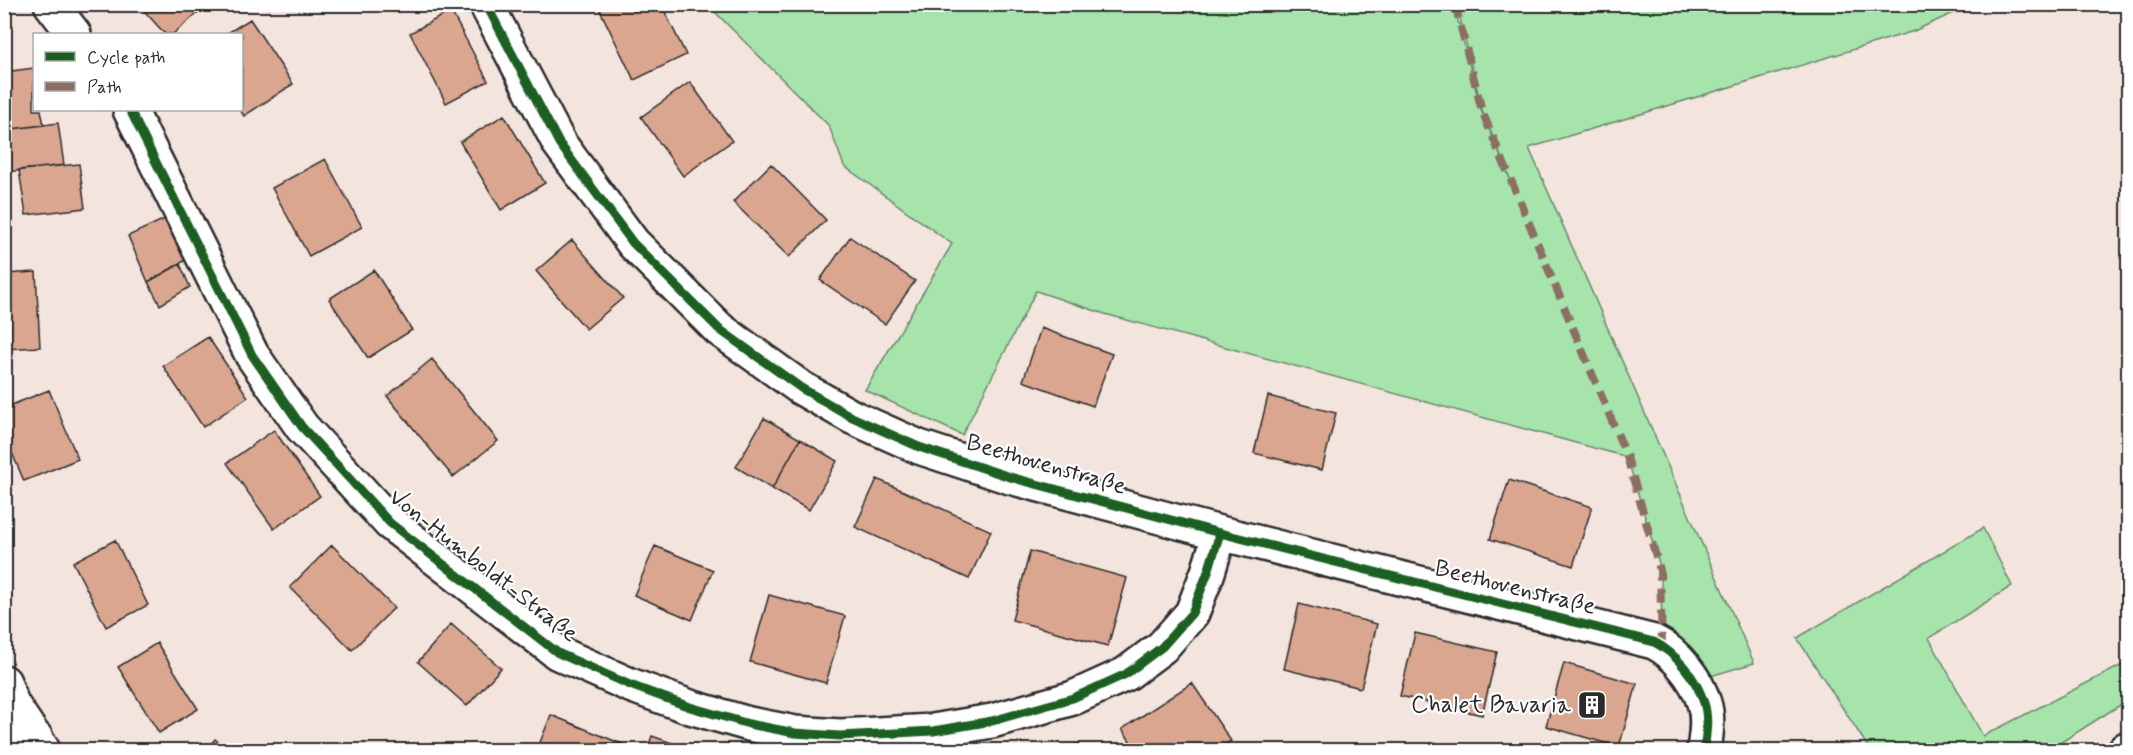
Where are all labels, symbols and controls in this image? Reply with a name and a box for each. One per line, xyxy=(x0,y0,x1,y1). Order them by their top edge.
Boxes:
legend xyxy=(33,33,243,111)
text: Cycle path xyxy=(87,46,165,70)
text: Path xyxy=(87,76,122,100)
street label: Beethovenstraße xyxy=(963,427,1130,503)
street label: Von-Humboldt-Straße xyxy=(382,482,584,650)
street label: Beethovenstraße xyxy=(1431,553,1599,623)
building icon: Chalet Bavaria xyxy=(1576,689,1608,721)
place label: Chalet Bavaria xyxy=(1411,690,1572,721)

